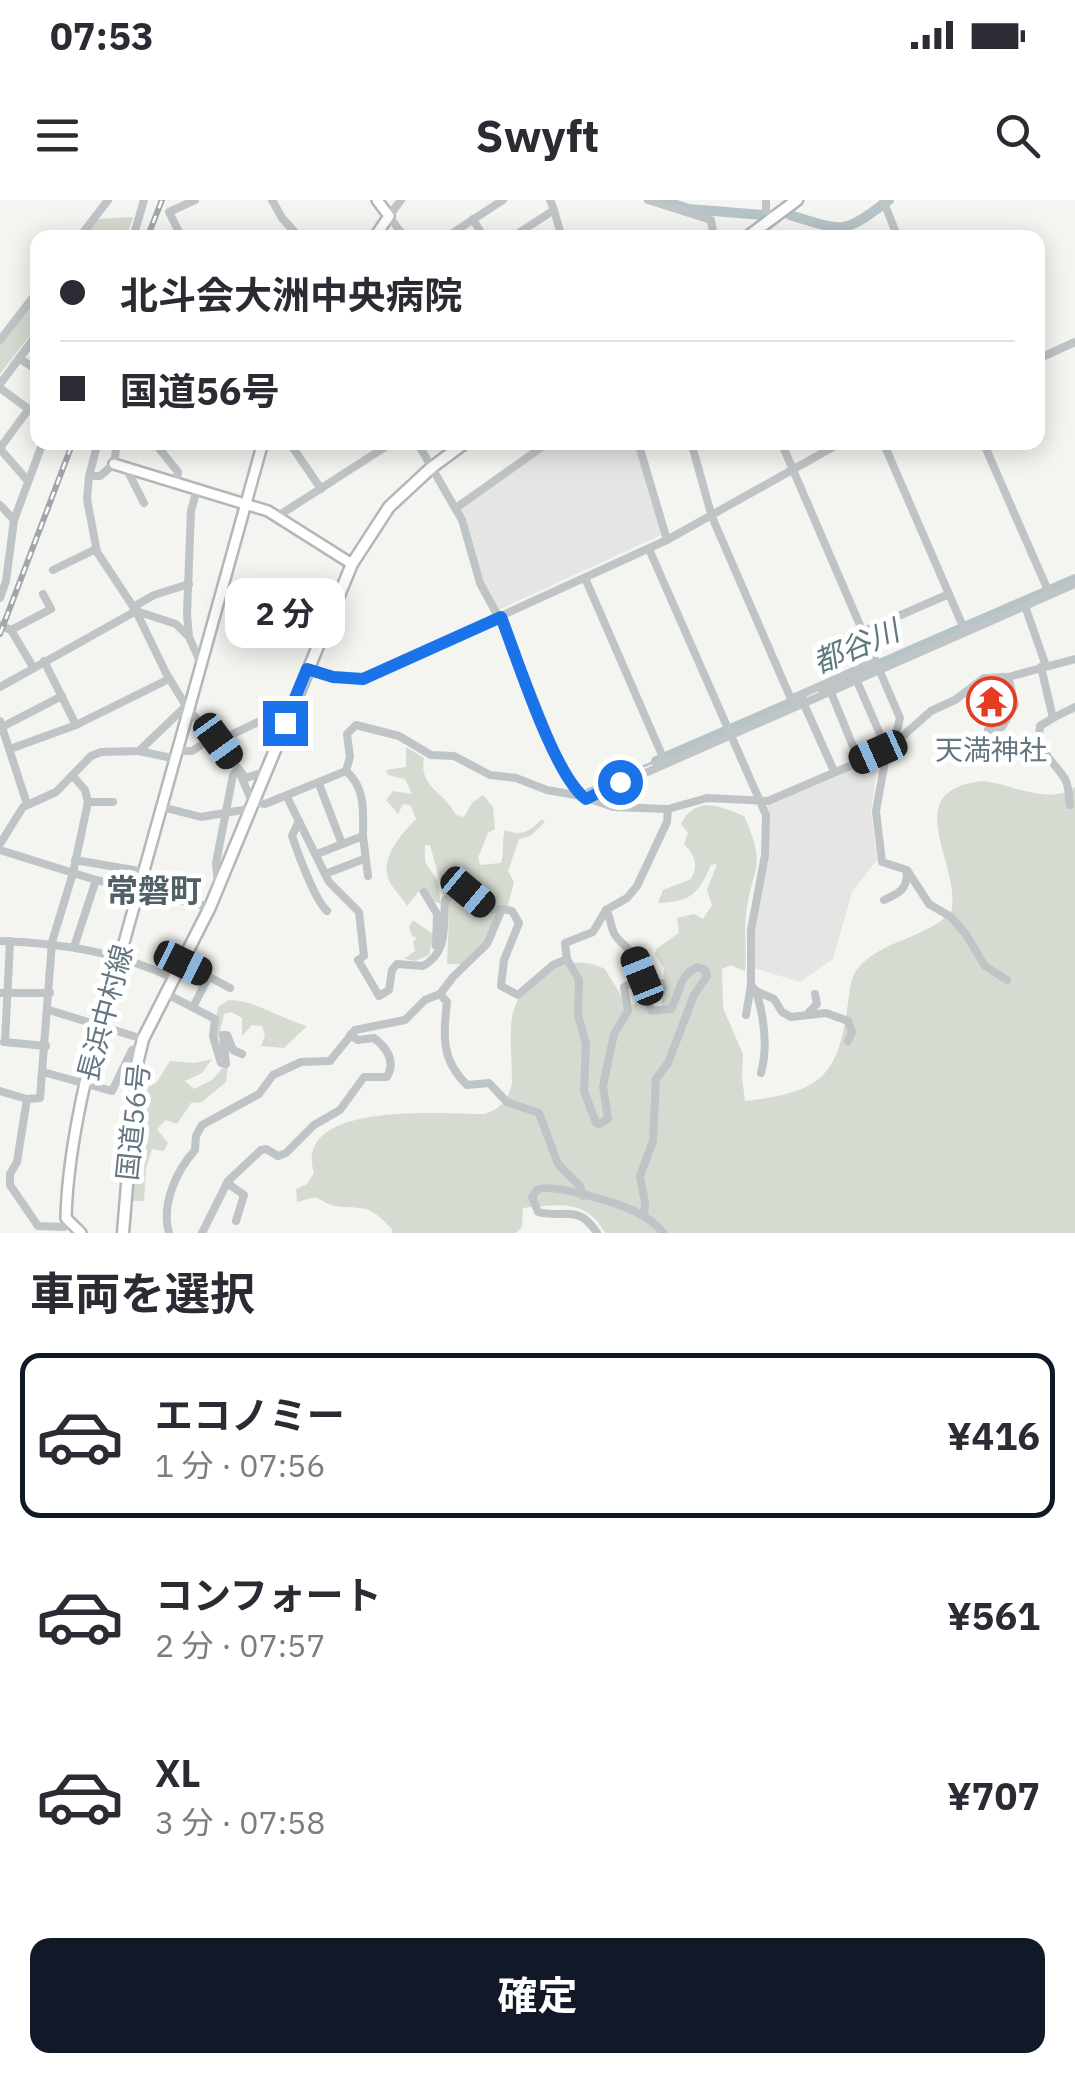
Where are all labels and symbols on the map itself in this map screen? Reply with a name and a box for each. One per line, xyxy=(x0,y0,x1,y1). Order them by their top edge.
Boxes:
callout: 2 分 xyxy=(225,578,345,648)
water label: 都谷川 xyxy=(806,609,907,681)
temple icon: 天満神社 xyxy=(965,676,1017,728)
route end xyxy=(263,701,308,746)
car xyxy=(188,708,248,774)
car xyxy=(844,726,912,778)
place label: 天満神社 xyxy=(935,731,1047,768)
route start xyxy=(598,760,643,805)
car xyxy=(435,861,501,923)
district label: 常磐町 xyxy=(106,869,202,911)
car xyxy=(149,936,217,990)
street label: 長浜中村線 xyxy=(69,940,141,1085)
car xyxy=(617,943,667,1009)
street label: 国道56号 xyxy=(108,1062,157,1182)

